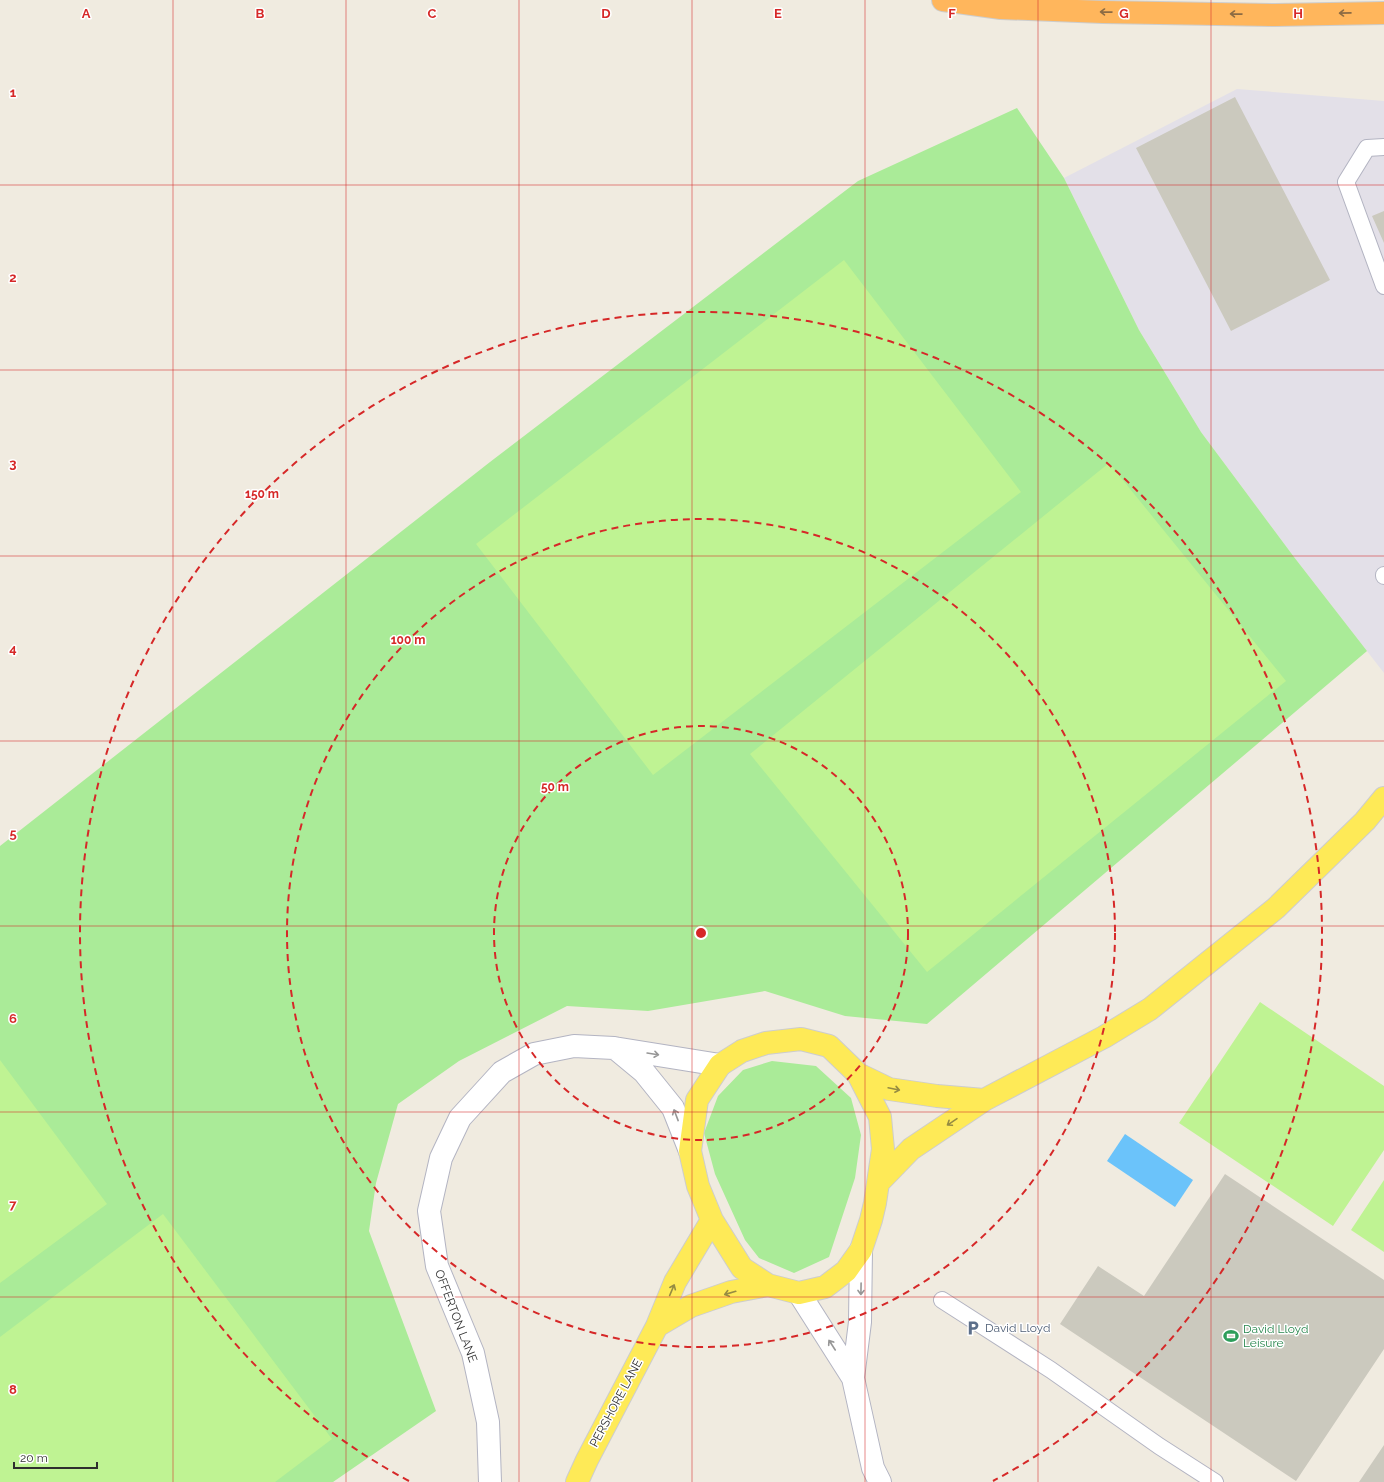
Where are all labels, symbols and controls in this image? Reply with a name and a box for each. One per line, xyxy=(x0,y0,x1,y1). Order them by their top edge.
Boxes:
text: A xyxy=(82,6,91,21)
text: B xyxy=(256,6,265,21)
text: C xyxy=(428,6,437,21)
text: D xyxy=(601,6,611,21)
text: E xyxy=(774,6,782,21)
text: F xyxy=(948,6,956,21)
text: G xyxy=(1119,6,1129,21)
text: H xyxy=(1293,6,1303,21)
one-way arrow xyxy=(1100,8,1113,16)
one-way arrow xyxy=(1339,10,1352,17)
one-way arrow xyxy=(1230,11,1243,18)
text: 1 xyxy=(10,85,17,100)
text: 2 xyxy=(9,270,17,285)
text: 3 xyxy=(9,456,17,471)
text: 150 m xyxy=(245,487,279,501)
text: 100 m xyxy=(391,633,425,647)
text: 4 xyxy=(9,641,17,656)
text: 50 m xyxy=(541,780,569,794)
text: 5 xyxy=(9,826,17,841)
centre of rings xyxy=(694,926,708,940)
text: 6 xyxy=(9,1011,17,1026)
one-way arrow xyxy=(646,1050,659,1058)
one-way arrow xyxy=(887,1085,900,1093)
one-way arrow xyxy=(671,1109,679,1121)
one-way arrow xyxy=(946,1117,957,1126)
text: 7 xyxy=(9,1197,17,1212)
street label: OFFERTON LANE xyxy=(432,1268,480,1364)
one-way arrow xyxy=(857,1282,865,1295)
one-way arrow xyxy=(669,1284,676,1296)
one-way arrow xyxy=(724,1290,737,1297)
parking icon: David Lloyd xyxy=(964,1319,982,1337)
place label: David Lloyd xyxy=(985,1321,1050,1335)
place label: David Lloyd Leisure xyxy=(1243,1322,1308,1350)
sports icon: David Lloyd Leisure xyxy=(1222,1327,1240,1345)
one-way arrow xyxy=(827,1339,835,1351)
street label: PERSHORE LANE xyxy=(587,1357,645,1449)
text: 8 xyxy=(9,1382,17,1397)
scale bar xyxy=(14,1444,97,1470)
text: 20 m xyxy=(20,1451,48,1465)

